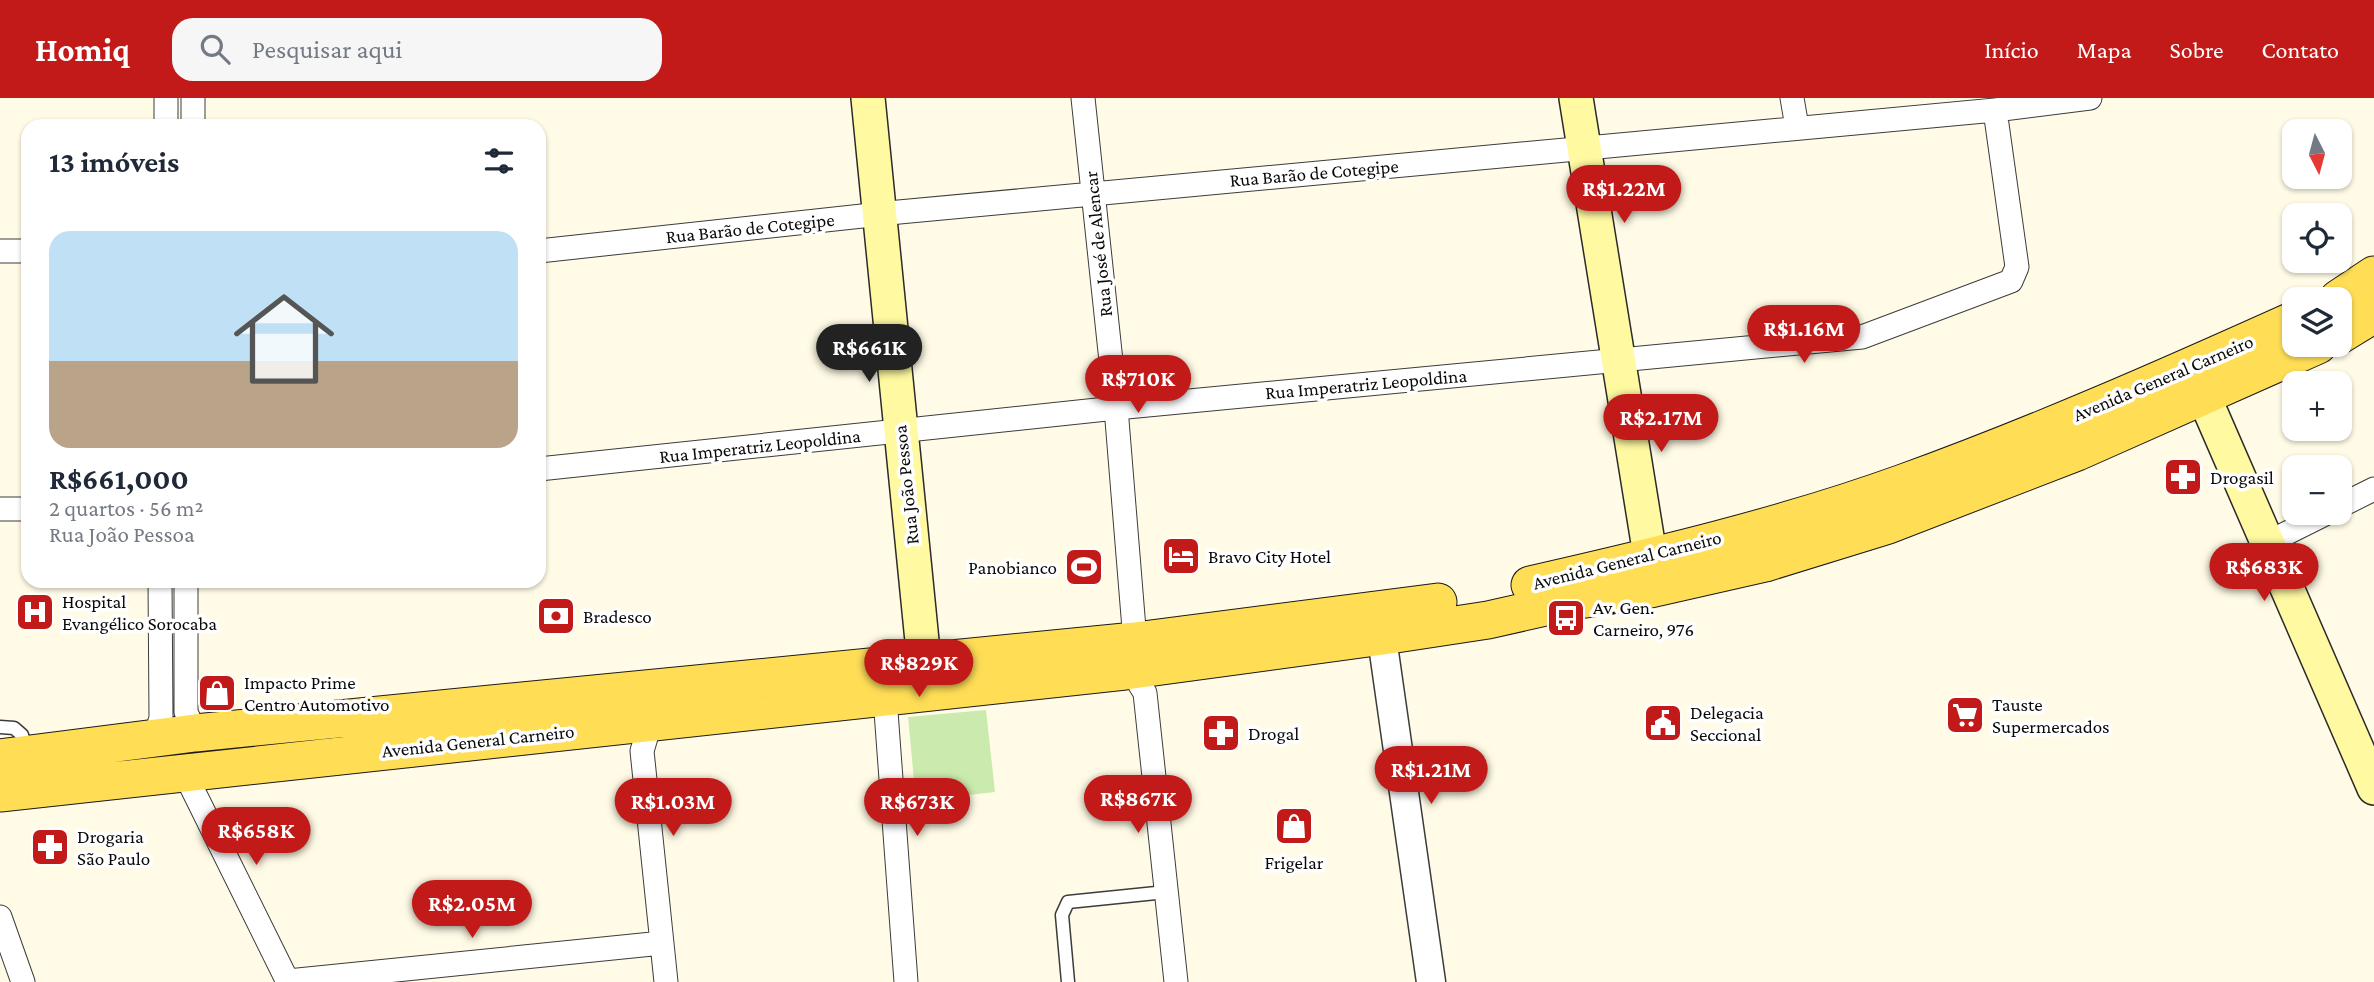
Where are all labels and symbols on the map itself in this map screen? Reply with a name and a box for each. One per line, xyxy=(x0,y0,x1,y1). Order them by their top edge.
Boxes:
north arrow xyxy=(2282,119,2352,189)
street label: Rua Barão de Cotegipe xyxy=(1229,155,1399,191)
pin: R$1.22M xyxy=(1559,166,1689,225)
street label: Rua José de Alencar xyxy=(1080,170,1116,318)
street label: Rua Barão de Cotegipe xyxy=(665,209,835,247)
pin: R$1.16M xyxy=(1739,306,1869,365)
pin: R$661K xyxy=(812,324,926,384)
street label: Avenida General Carneiro xyxy=(2070,331,2256,425)
pin: R$710K xyxy=(1081,356,1195,415)
street label: Rua Imperatriz Leopoldina xyxy=(1264,365,1468,403)
pin: R$2.17M xyxy=(1596,394,1726,454)
street label: Rua João Pessoa xyxy=(889,424,923,546)
street label: Rua Imperatriz Leopoldina xyxy=(658,425,862,467)
pharmacy icon: Drogasil xyxy=(2162,456,2204,498)
place label: Drogasil xyxy=(2210,467,2274,488)
street label: Avenida General Carneiro xyxy=(1531,526,1723,594)
hotel icon: Bravo City Hotel xyxy=(1160,535,1202,577)
pin: R$683K xyxy=(2207,544,2321,603)
sports icon: Panobianco xyxy=(1063,546,1105,588)
place label: Bravo City Hotel xyxy=(1208,546,1331,567)
place label: Panobianco xyxy=(968,557,1057,578)
hospital icon: Hospital Evangélico Sorocaba xyxy=(14,591,56,633)
place label: Hospital Evangélico Sorocaba xyxy=(62,591,217,634)
bank icon: Bradesco xyxy=(535,595,577,637)
bus stop icon: Av. Gen. Carneiro, 976 xyxy=(1545,597,1587,639)
place label: Av. Gen. Carneiro, 976 xyxy=(1593,597,1694,640)
place label: Bradesco xyxy=(583,606,652,627)
pin: R$829K xyxy=(862,640,976,699)
shop icon: Impacto Prime Centro Automotivo xyxy=(196,672,238,714)
place label: Impacto Prime Centro Automotivo xyxy=(244,672,390,715)
supermarket icon: Tauste Supermercados xyxy=(1944,694,1986,736)
place label: Tauste Supermercados xyxy=(1992,694,2110,737)
public building icon: Delegacia Seccional xyxy=(1642,702,1684,744)
place label: Delegacia Seccional xyxy=(1690,702,1764,745)
pharmacy icon: Drogal xyxy=(1200,712,1242,754)
street label: Avenida General Carneiro xyxy=(381,720,575,762)
place label: Drogal xyxy=(1248,723,1299,744)
pin: R$1.21M xyxy=(1366,746,1496,806)
pin: R$867K xyxy=(1081,776,1195,835)
pin: R$1.03M xyxy=(608,778,738,838)
pin: R$673K xyxy=(860,778,974,838)
shop icon: Frigelar xyxy=(1273,805,1315,847)
pin: R$658K xyxy=(199,808,313,867)
pharmacy icon: Drogaria São Paulo xyxy=(29,826,71,868)
place label: Drogaria São Paulo xyxy=(77,826,150,869)
place label: Frigelar xyxy=(1265,852,1324,873)
pin: R$2.05M xyxy=(407,880,537,940)

